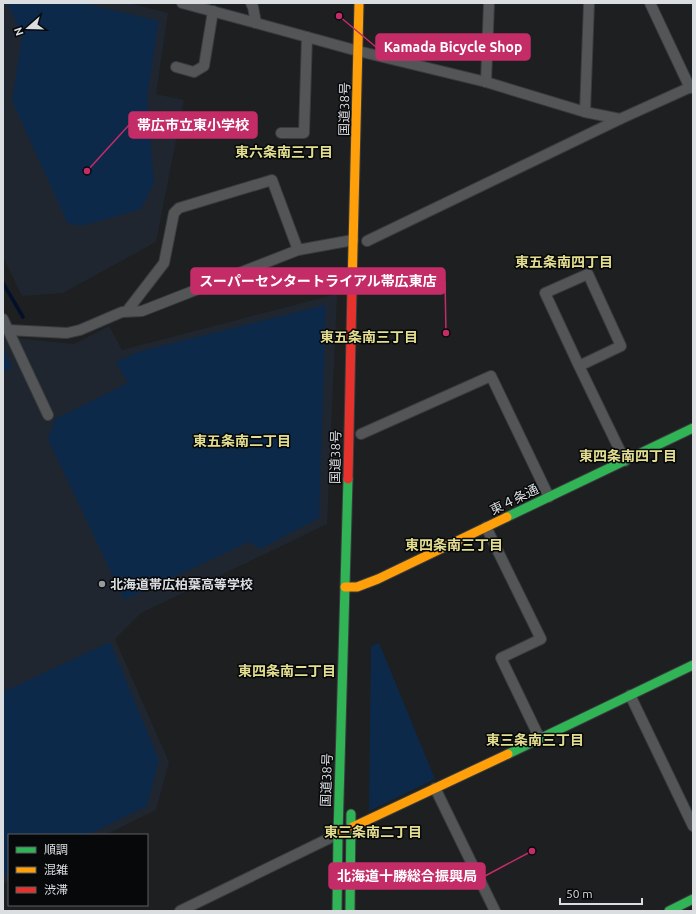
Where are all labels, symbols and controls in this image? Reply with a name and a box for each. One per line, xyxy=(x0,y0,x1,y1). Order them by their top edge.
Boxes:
north arrow xyxy=(8,8,48,48)
text: N xyxy=(12,26,26,37)
callout: Kamada Bicycle Shop xyxy=(376,34,530,60)
text: Kamada Bicycle Shop xyxy=(384,39,522,55)
street label: 国道38号 xyxy=(337,82,351,136)
callout: 帯広市立東小学校 xyxy=(129,112,257,138)
text: 帯広市立東小学校 xyxy=(137,117,249,133)
district label: 東六条南三丁目 xyxy=(235,144,333,160)
district label: 東五条南四丁目 xyxy=(515,254,613,270)
callout: スーパーセンタートライアル帯広東店 xyxy=(191,268,445,294)
text: スーパーセンタートライアル帯広東店 xyxy=(199,273,437,289)
district label: 東五条南三丁目 xyxy=(320,329,418,345)
street label: 国道38号 xyxy=(328,430,342,484)
district label: 東五条南二丁目 xyxy=(193,433,291,449)
district label: 東四条南四丁目 xyxy=(579,448,677,464)
street label: 東４条通 xyxy=(488,481,540,517)
district label: 東四条南三丁目 xyxy=(405,537,503,553)
place label: 北海道帯広柏葉高等学校 xyxy=(110,577,253,591)
marker: 北海道帯広柏葉高等学校 xyxy=(97,579,107,589)
district label: 東四条南二丁目 xyxy=(238,663,336,679)
district label: 東三条南三丁目 xyxy=(486,732,584,748)
street label: 国道38号 xyxy=(318,753,334,807)
district label: 東三条南二丁目 xyxy=(324,824,422,840)
legend xyxy=(8,834,148,906)
text: 順調 xyxy=(44,843,68,856)
text: 混雑 xyxy=(44,863,68,876)
callout: 北海道十勝総合振興局 xyxy=(329,863,485,889)
text: 北海道十勝総合振興局 xyxy=(337,868,477,884)
scale bar xyxy=(560,880,642,906)
text: 渋滞 xyxy=(44,883,68,896)
text: 50 m xyxy=(566,887,593,900)

